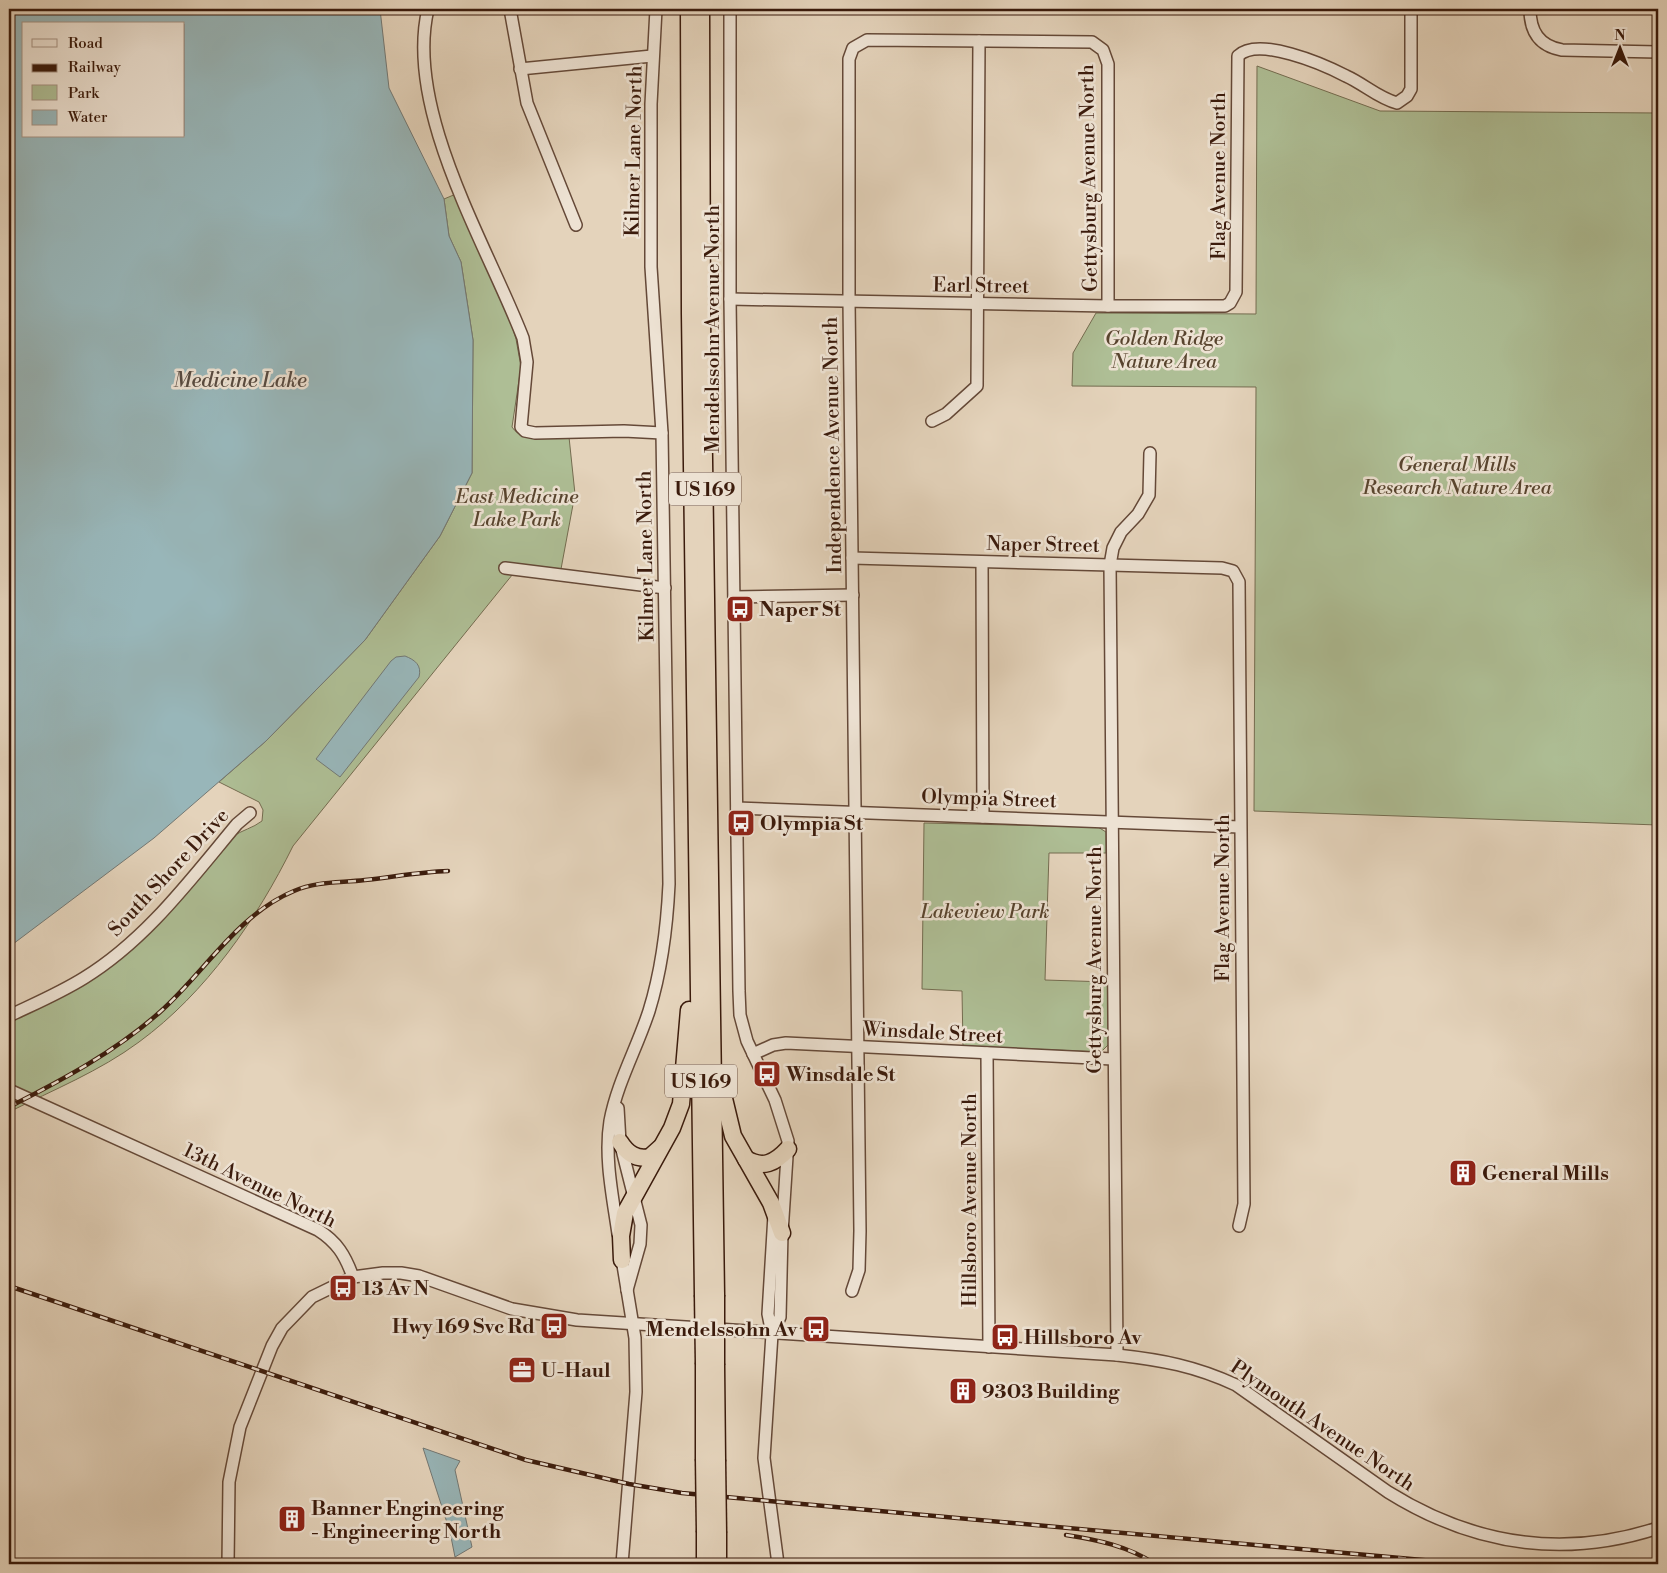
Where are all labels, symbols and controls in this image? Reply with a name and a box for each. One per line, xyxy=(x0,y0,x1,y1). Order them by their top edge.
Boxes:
legend xyxy=(22,22,185,138)
north arrow xyxy=(1594,22,1644,72)
text: N xyxy=(1614,27,1626,45)
text: Road xyxy=(68,34,103,53)
text: Railway xyxy=(68,58,122,77)
street label: Gettysburg Avenue North xyxy=(1075,64,1104,292)
street label: Kilmer Lane North xyxy=(621,65,648,237)
text: Park xyxy=(68,84,100,103)
street label: Flag Avenue North xyxy=(1207,92,1232,260)
text: Water xyxy=(67,108,108,127)
street label: Mendelssohn Avenue North xyxy=(701,205,726,453)
street label: Earl Street xyxy=(932,273,1029,300)
street label: Independence Avenue North xyxy=(819,316,848,573)
park label: Golden Ridge Nature Area xyxy=(1105,327,1224,375)
water label: Medicine Lake xyxy=(173,368,307,394)
park label: General Mills Research Nature Area xyxy=(1362,453,1552,501)
street label: Kilmer Lane North xyxy=(633,470,660,642)
road number: US 169 xyxy=(669,472,741,506)
park label: East Medicine Lake Park xyxy=(455,485,579,533)
street label: Naper Street xyxy=(986,532,1100,559)
bus stop icon: Naper St xyxy=(725,594,755,624)
place label: Naper St xyxy=(759,598,842,623)
street label: Olympia Street xyxy=(921,785,1057,814)
street label: South Shore Drive xyxy=(103,804,235,942)
bus stop icon: Olympia St xyxy=(726,808,756,838)
place label: Olympia St xyxy=(760,812,864,837)
street label: Flag Avenue North xyxy=(1211,814,1236,982)
street label: Gettysburg Avenue North xyxy=(1083,846,1108,1074)
park label: Lakeview Park xyxy=(919,900,1050,925)
street label: Winsdale Street xyxy=(861,1017,1004,1050)
bus stop icon: Winsdale St xyxy=(752,1059,782,1089)
place label: Winsdale St xyxy=(785,1063,896,1088)
road number: US 169 xyxy=(665,1064,737,1098)
street label: Hillsboro Avenue North xyxy=(958,1093,983,1307)
street label: 13th Avenue North xyxy=(179,1138,340,1234)
building icon: General Mills xyxy=(1448,1158,1478,1188)
place label: General Mills xyxy=(1482,1162,1609,1187)
bus stop icon: 13 Av N xyxy=(328,1273,358,1303)
place label: 13 Av N xyxy=(362,1277,429,1302)
bus stop icon: Hwy 169 Svc Rd xyxy=(539,1311,569,1341)
bus stop icon: Mendelssohn Av xyxy=(801,1314,831,1344)
place label: Hwy 169 Svc Rd xyxy=(392,1315,535,1340)
place label: Mendelssohn Av xyxy=(645,1318,798,1343)
bus stop icon: Hillsboro Av xyxy=(990,1322,1020,1352)
place label: Hillsboro Av xyxy=(1024,1326,1142,1351)
office icon: U-Haul xyxy=(507,1355,537,1385)
street label: Plymouth Avenue North xyxy=(1225,1355,1419,1497)
place label: U-Haul xyxy=(541,1359,611,1384)
building icon: 9303 Building xyxy=(948,1376,978,1406)
place label: 9303 Building xyxy=(982,1380,1120,1405)
place label: Banner Engineering - Engineering North xyxy=(311,1497,504,1545)
building icon: Banner Engineering - Engineering North xyxy=(277,1504,307,1534)

